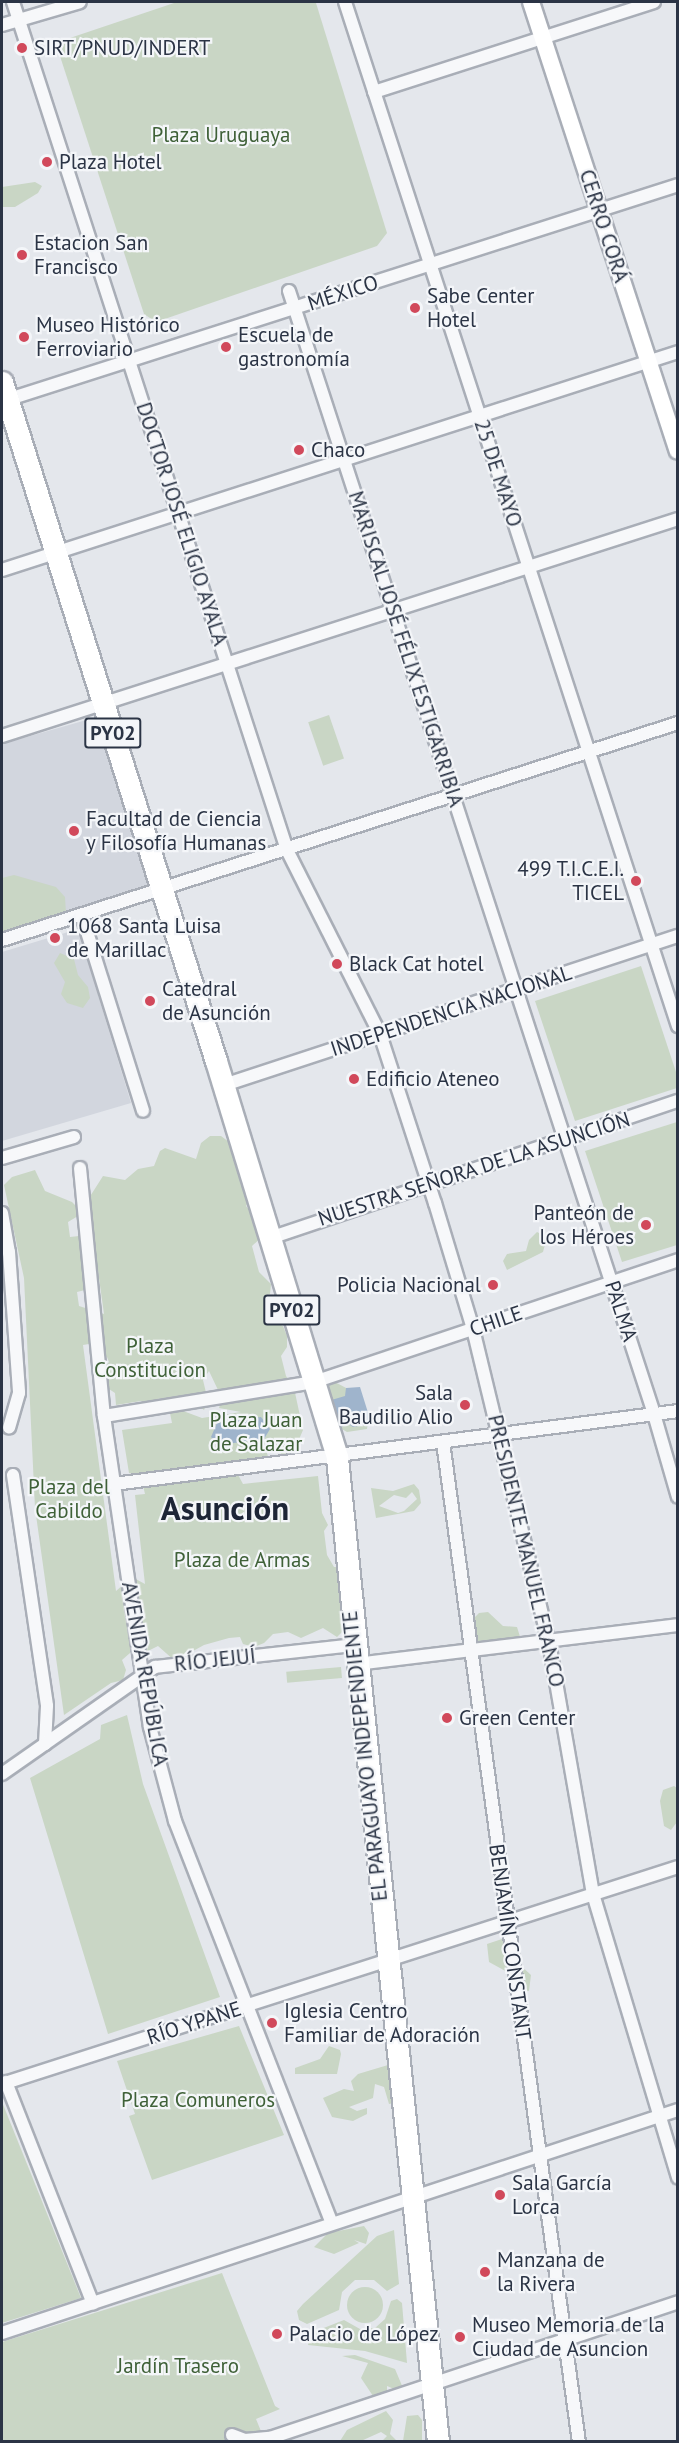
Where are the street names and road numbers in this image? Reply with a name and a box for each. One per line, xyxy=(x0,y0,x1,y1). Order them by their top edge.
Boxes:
street label: CERRO CORÁ xyxy=(574,166,634,286)
street label: MÉXICO xyxy=(305,270,381,316)
street label: DOCTOR JOSÉ ELIGIO AYALA xyxy=(131,399,233,649)
street label: 25 DE MAYO xyxy=(469,416,527,530)
street label: MARISCAL JOSÉ FÉLIX ESTIGARRIBIA xyxy=(343,487,469,811)
road number: PY02 xyxy=(83,716,143,750)
street label: INDEPENDENCIA NACIONAL xyxy=(327,960,575,1062)
street label: NUESTRA SEÑORA DE LA ASUNCIÓN xyxy=(313,1106,635,1232)
street label: PALMA xyxy=(599,1277,643,1345)
road number: PY02 xyxy=(262,1293,322,1327)
street label: CHILE xyxy=(466,1300,526,1342)
street label: PRESIDENTE MANUEL FRANCO xyxy=(482,1412,570,1690)
street label: AVENIDA REPÚBLICA xyxy=(116,1579,174,1769)
street label: EL PARAGUAYO INDEPENDIENTE xyxy=(337,1609,393,1903)
street label: RÍO JEJUÍ xyxy=(173,1643,257,1677)
street label: BENJAMÍN CONSTANT xyxy=(484,1842,536,2042)
street label: RÍO YPANE xyxy=(143,1996,245,2050)

